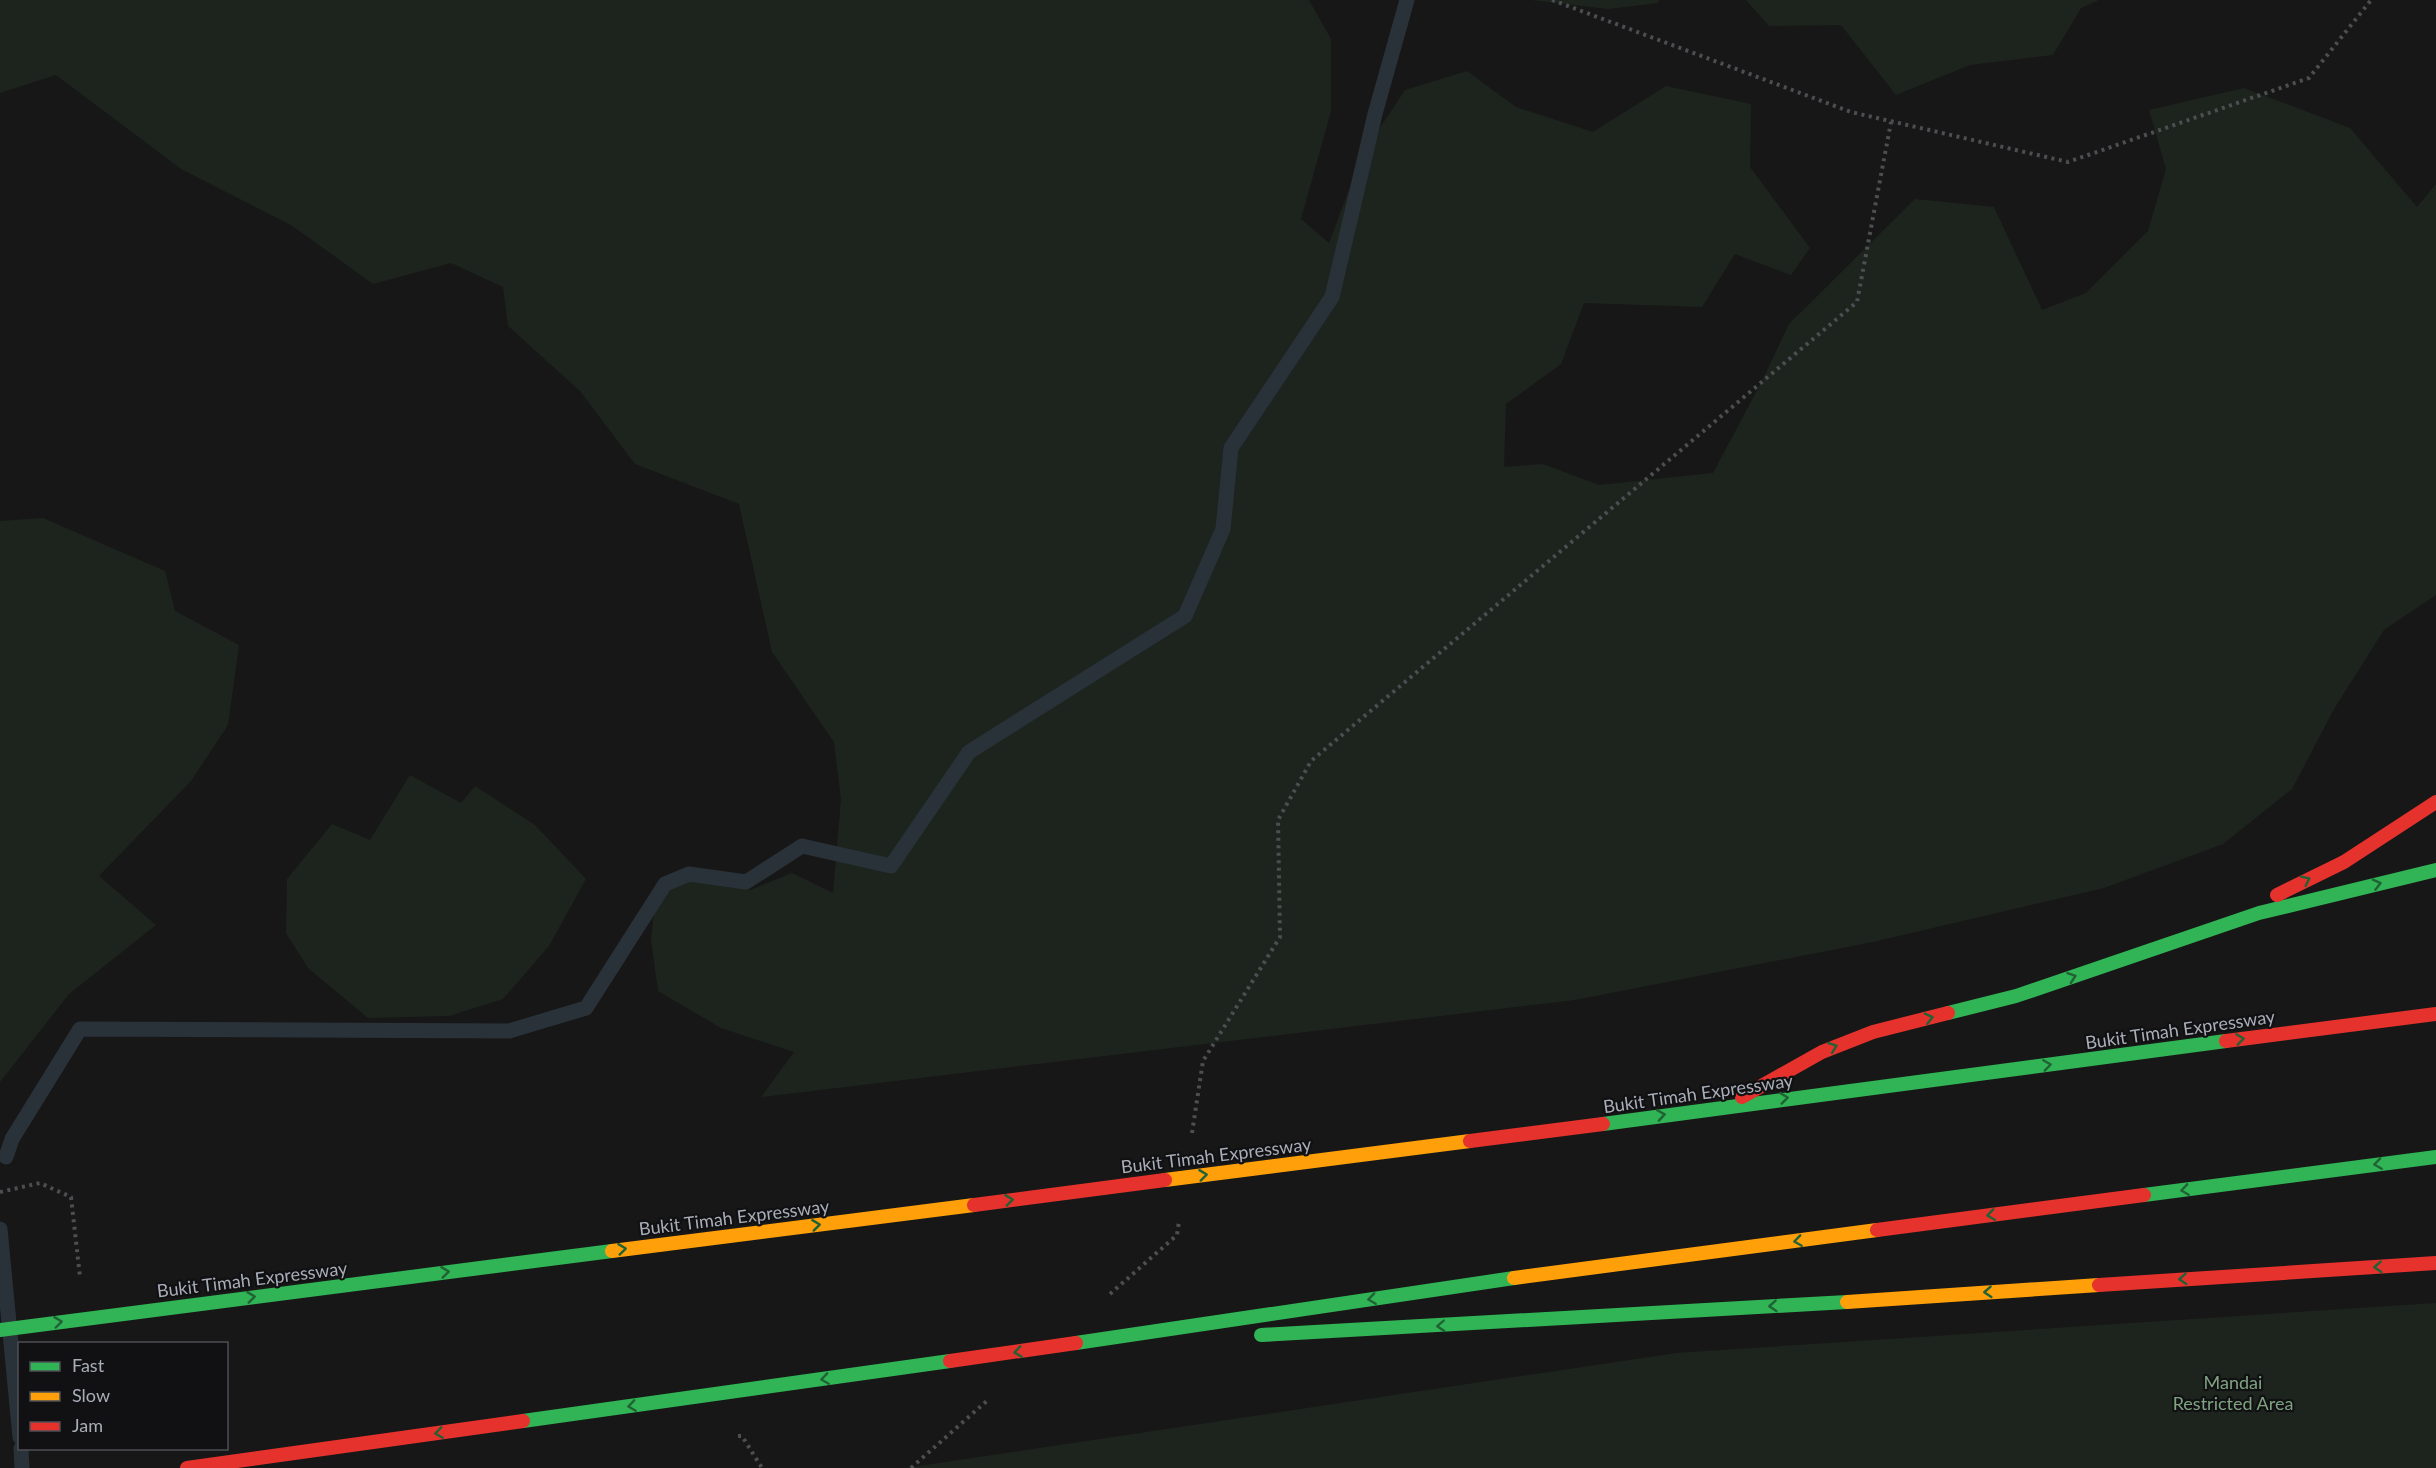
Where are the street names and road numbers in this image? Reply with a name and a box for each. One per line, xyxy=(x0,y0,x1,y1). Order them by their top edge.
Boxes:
street label: Bukit Timah Expressway xyxy=(2084,1005,2277,1053)
street label: Bukit Timah Expressway xyxy=(1602,1069,1795,1117)
street label: Bukit Timah Expressway xyxy=(1120,1132,1313,1178)
street label: Bukit Timah Expressway xyxy=(638,1194,831,1240)
street label: Bukit Timah Expressway xyxy=(156,1256,349,1302)

